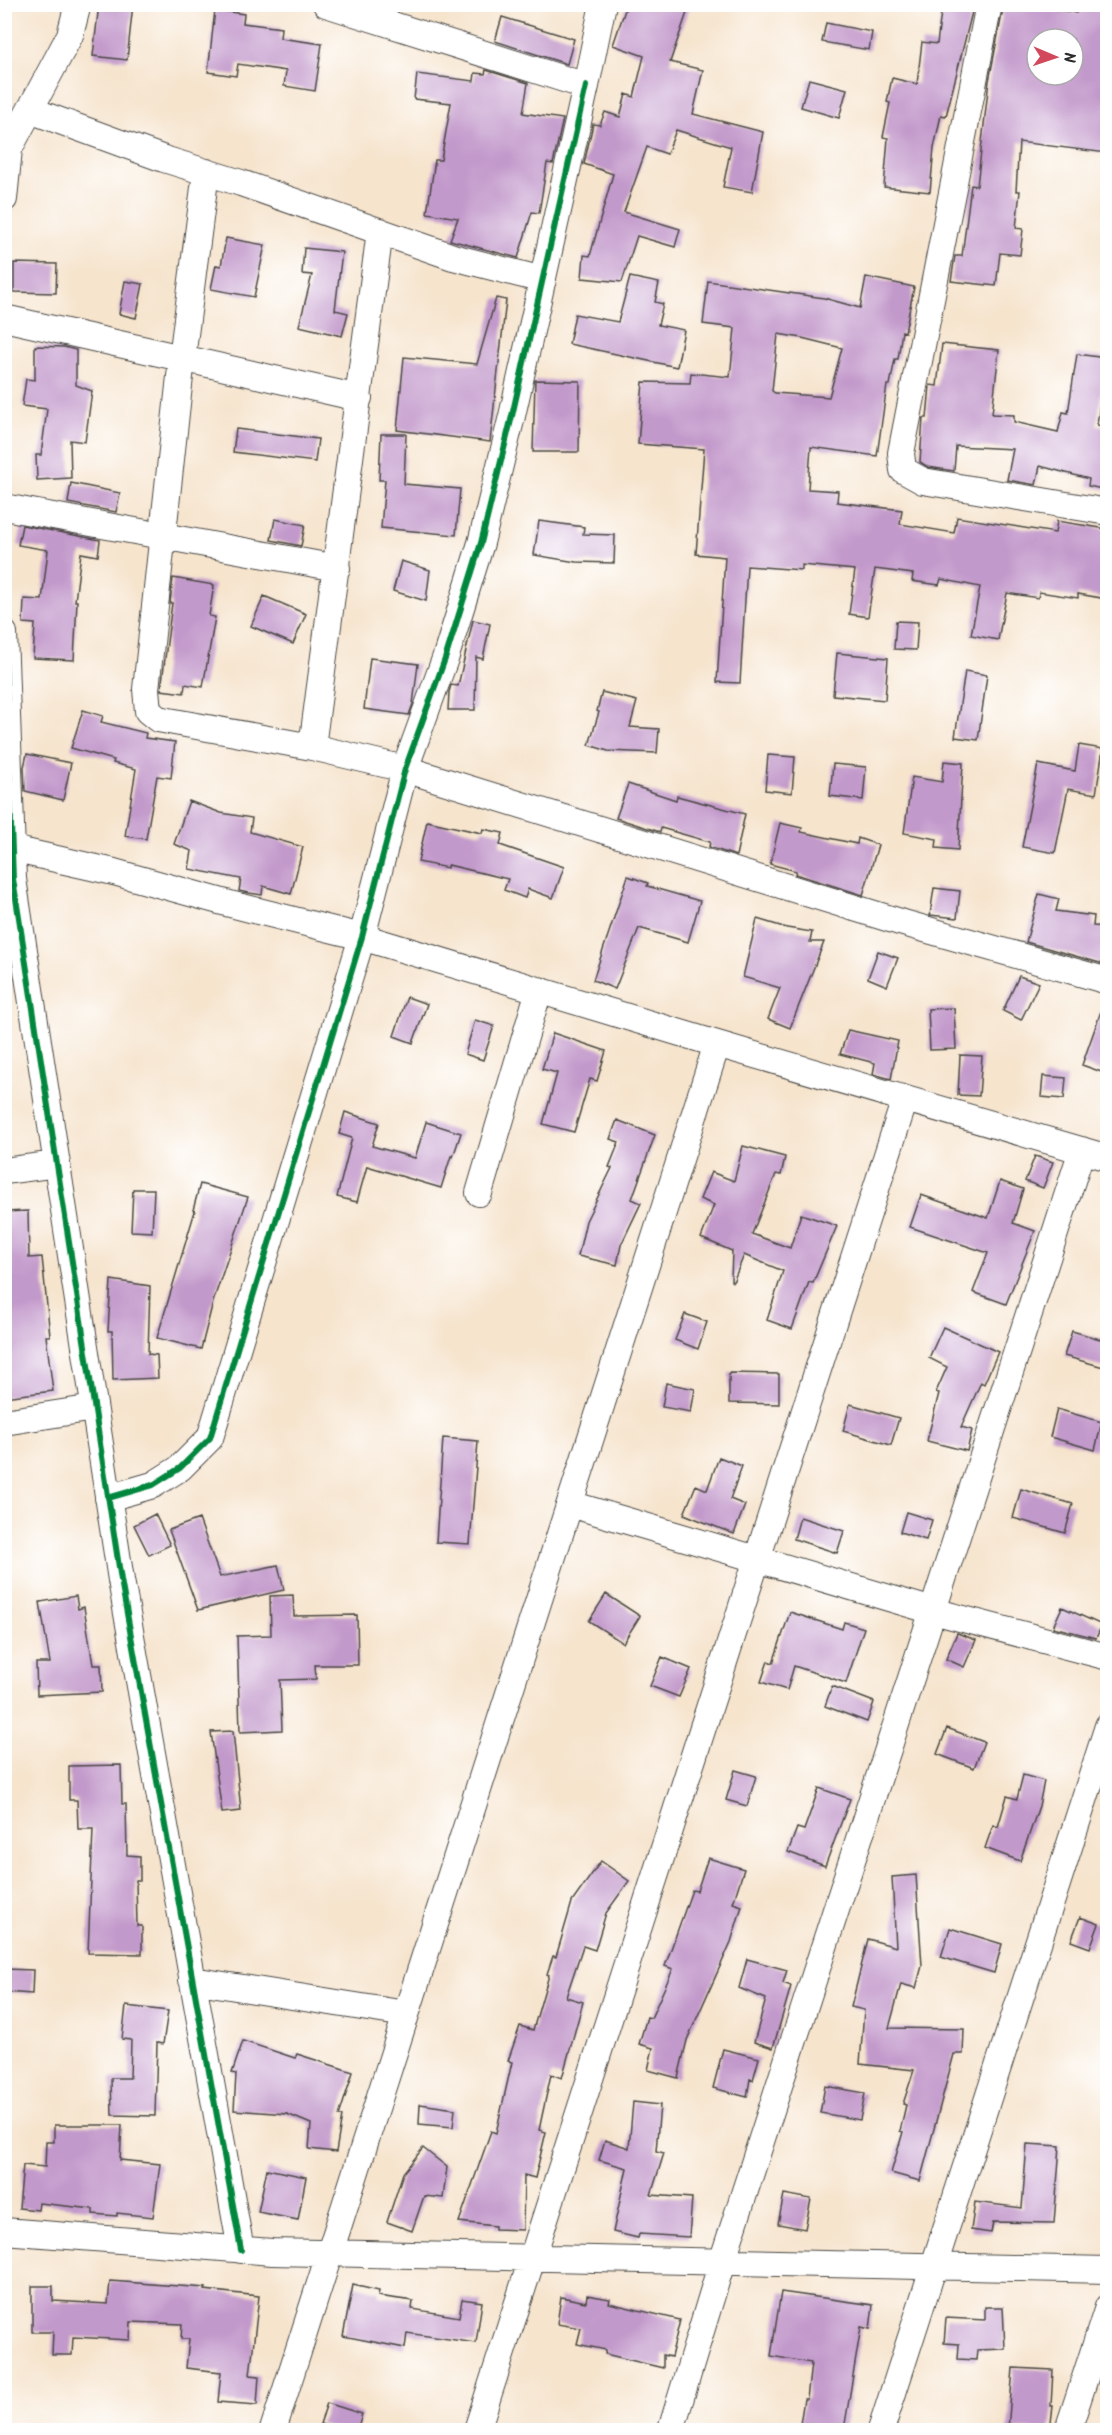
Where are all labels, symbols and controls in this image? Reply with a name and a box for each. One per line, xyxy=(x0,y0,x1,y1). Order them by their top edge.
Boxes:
north arrow xyxy=(1025,27,1085,87)
text: N xyxy=(1056,52,1081,63)

